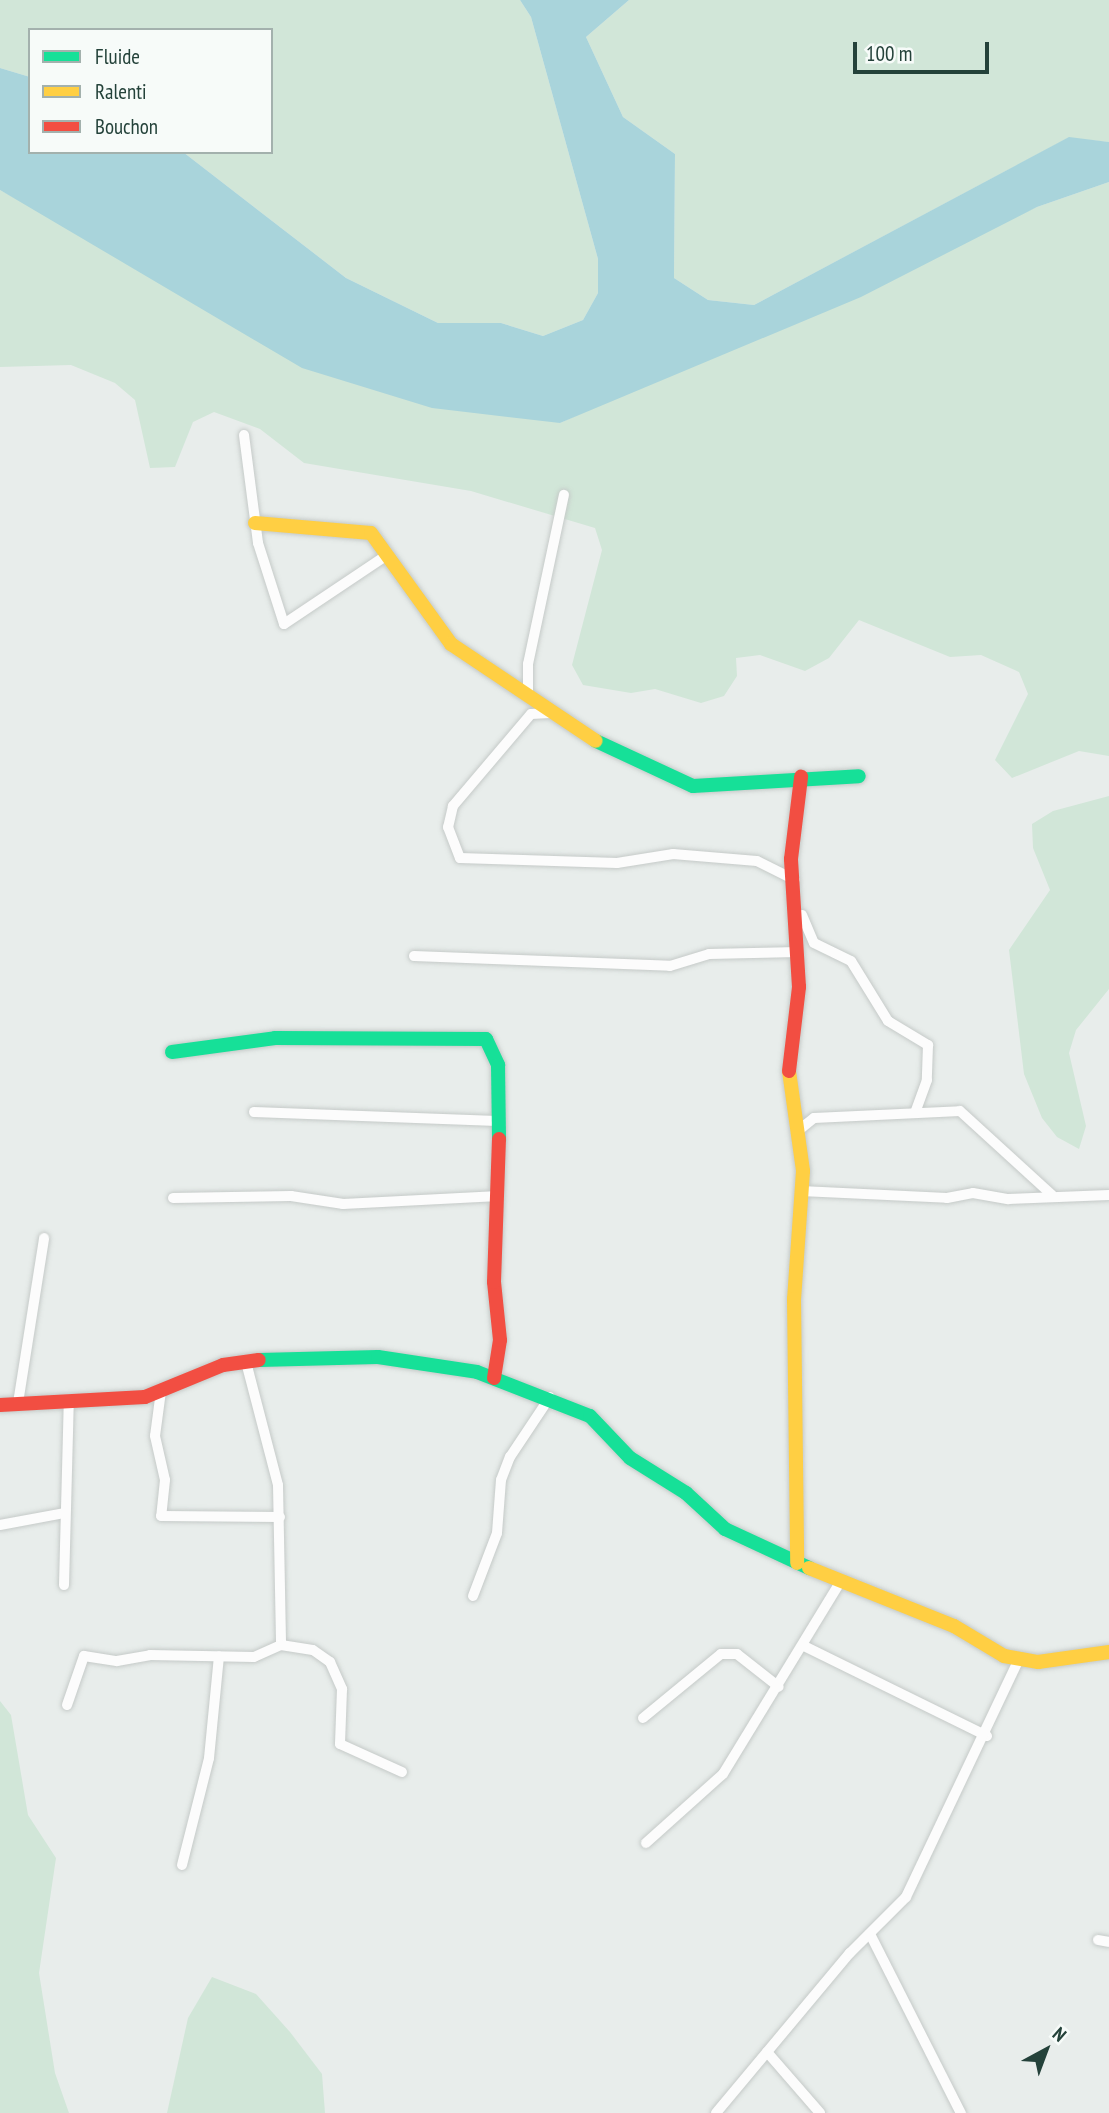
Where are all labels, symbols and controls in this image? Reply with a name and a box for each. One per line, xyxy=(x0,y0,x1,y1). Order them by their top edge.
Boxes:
legend xyxy=(28,28,273,154)
scale bar xyxy=(857,28,993,72)
text: 100 m xyxy=(866,40,912,67)
text: Fluide xyxy=(95,43,140,70)
text: Ralenti xyxy=(95,78,147,105)
text: Bouchon xyxy=(95,113,158,140)
north arrow xyxy=(1011,2015,1081,2085)
text: N xyxy=(1048,2022,1072,2047)

